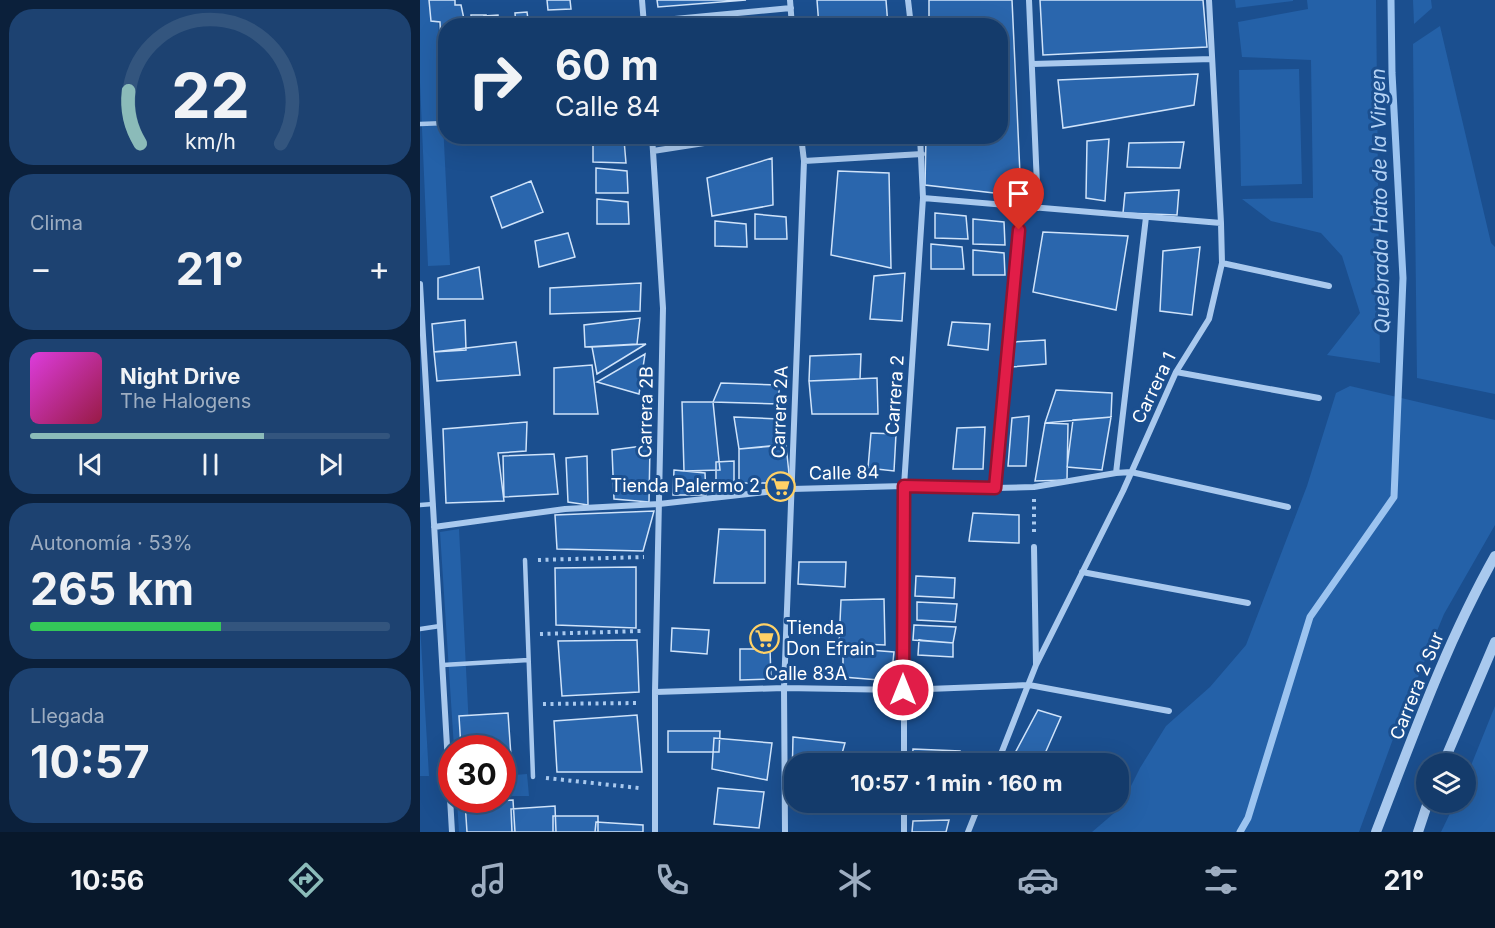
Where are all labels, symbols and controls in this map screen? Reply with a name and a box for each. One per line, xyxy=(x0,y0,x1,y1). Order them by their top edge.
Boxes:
text: 60 m xyxy=(555,39,659,90)
icon: right xyxy=(456,42,534,120)
text: 22 xyxy=(171,58,249,133)
water label: Quebrada Hato de la Virgen xyxy=(1366,68,1394,334)
text: Calle 84 xyxy=(555,90,660,123)
text: km/h xyxy=(185,128,235,154)
pin xyxy=(993,168,1044,230)
icon: arrive xyxy=(1002,177,1035,210)
text: Clima xyxy=(30,211,83,235)
text: 21° xyxy=(176,241,244,296)
text: − xyxy=(30,248,52,288)
text: + xyxy=(368,248,390,288)
street label: Carrera 1 xyxy=(1127,349,1180,427)
street label: Carrera 2 xyxy=(881,354,908,436)
text: Night Drive xyxy=(120,363,240,389)
street label: Carrera 2A xyxy=(767,365,792,459)
street label: Carrera 2B xyxy=(634,366,657,458)
text: The Halogens xyxy=(120,389,251,413)
icon: previous xyxy=(74,448,107,481)
icon: pause xyxy=(194,448,227,481)
icon: next xyxy=(314,448,347,481)
street label: Calle 84 xyxy=(809,461,879,484)
supermarket icon: Tienda Palermo 2 xyxy=(765,470,797,502)
place label: Tienda Palermo 2 xyxy=(611,475,760,496)
text: Autonomía · 53% xyxy=(30,531,193,555)
text: 265 km xyxy=(30,561,194,616)
place label: Tienda Don Efrain xyxy=(786,617,875,659)
supermarket icon: Tienda Don Efrain xyxy=(749,622,781,654)
street label: Carrera 2 Sur xyxy=(1385,629,1448,743)
position arrow xyxy=(871,658,935,722)
street label: Calle 83A xyxy=(765,663,847,684)
text: Llegada xyxy=(30,704,105,728)
text: 10:57 xyxy=(30,734,150,789)
speed limit sign: 30 xyxy=(438,735,516,813)
map controls xyxy=(1416,753,1476,813)
button: layers xyxy=(1416,753,1476,813)
text: 10:57 · 1 min · 160 m xyxy=(850,770,1063,796)
icon: directions xyxy=(285,859,327,901)
icon: music xyxy=(468,859,510,901)
icon: phone xyxy=(651,859,693,901)
icon: climate xyxy=(834,859,876,901)
icon: car xyxy=(1017,859,1059,901)
icon: filters xyxy=(1200,859,1242,901)
text: 10:56 xyxy=(71,864,144,897)
text: 21° xyxy=(1383,864,1424,897)

